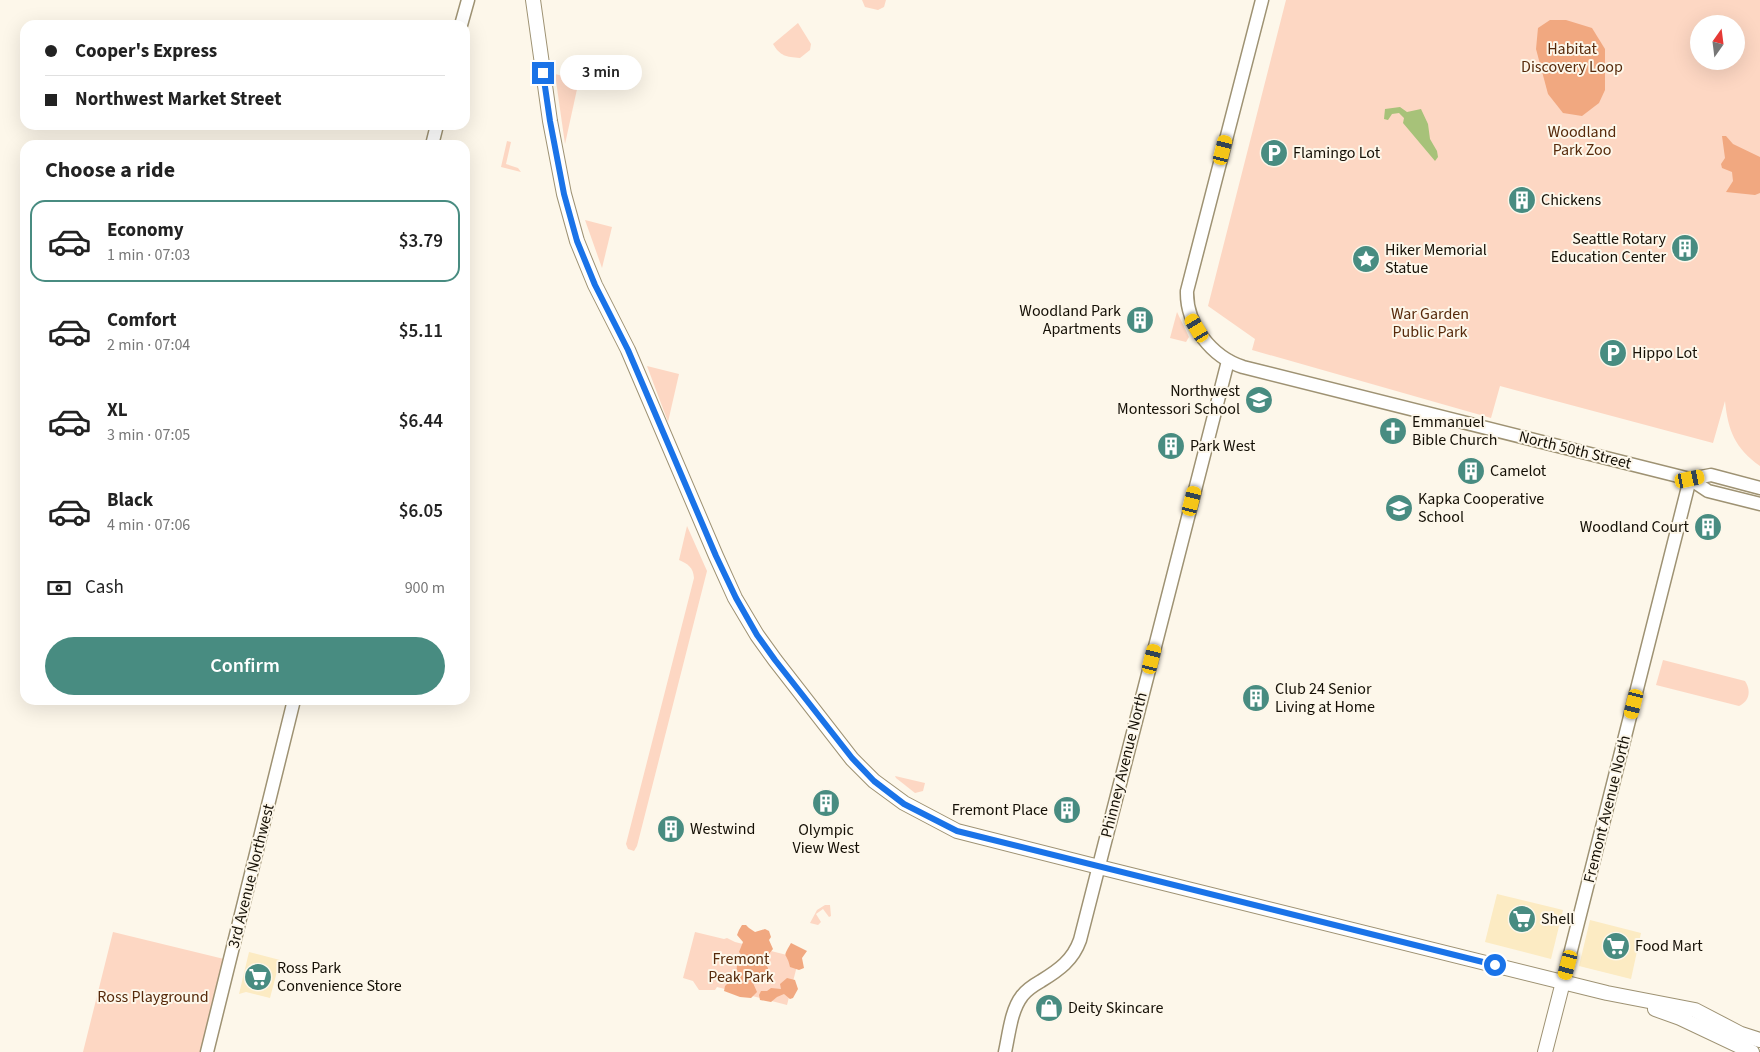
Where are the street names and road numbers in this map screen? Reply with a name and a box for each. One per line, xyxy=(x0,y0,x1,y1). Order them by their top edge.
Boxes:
street label: North 50th Street xyxy=(1516,425,1634,475)
street label: Phinney Avenue North xyxy=(1095,690,1153,840)
street label: Fremont Avenue North xyxy=(1578,733,1636,885)
street label: 3rd Avenue Northwest xyxy=(222,801,280,950)

